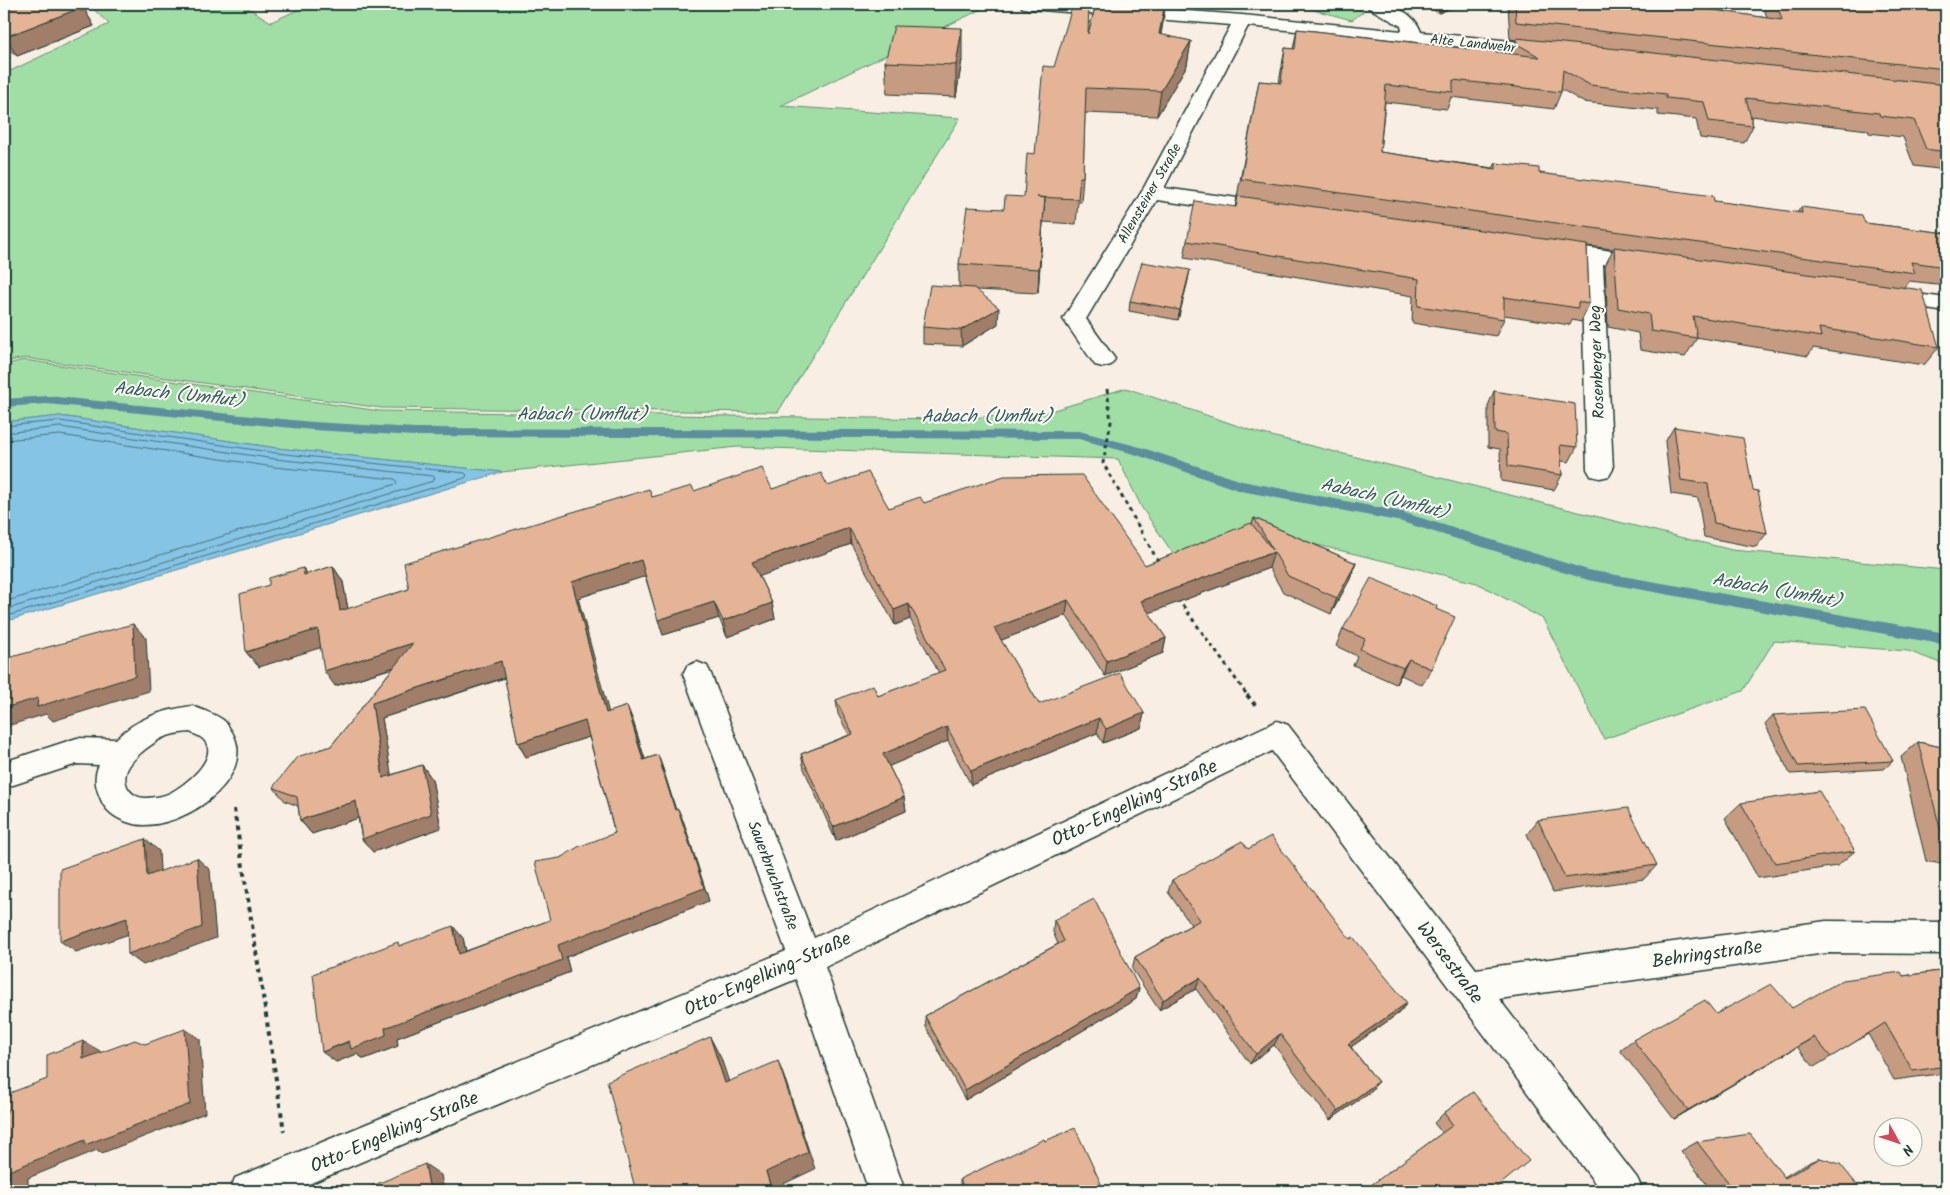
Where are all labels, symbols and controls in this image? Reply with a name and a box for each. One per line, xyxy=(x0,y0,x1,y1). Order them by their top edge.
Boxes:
street label: Alte Landwehr xyxy=(1429,29,1518,60)
street label: Allensteiner Straße xyxy=(1112,139,1188,248)
street label: Rosenberger Weg xyxy=(1583,305,1612,419)
water label: Aabach (Umflut) xyxy=(112,374,247,417)
water label: Aabach (Umflut) xyxy=(517,401,649,430)
water label: Aabach (Umflut) xyxy=(922,403,1054,432)
water label: Aabach (Umflut) xyxy=(1318,471,1453,529)
water label: Aabach (Umflut) xyxy=(1710,566,1845,617)
street label: Otto-Engelking-Straße xyxy=(1047,752,1224,856)
street label: Sauerbruchstraße xyxy=(740,817,805,934)
street label: Wersestraße xyxy=(1408,916,1491,1011)
street label: Otto-Engelking-Straße xyxy=(679,924,857,1025)
street label: Behringstraße xyxy=(1650,932,1765,978)
street label: Otto-Engelking-Straße xyxy=(306,1084,484,1182)
north arrow xyxy=(1872,1118,1922,1168)
text: N xyxy=(1896,1139,1918,1160)

